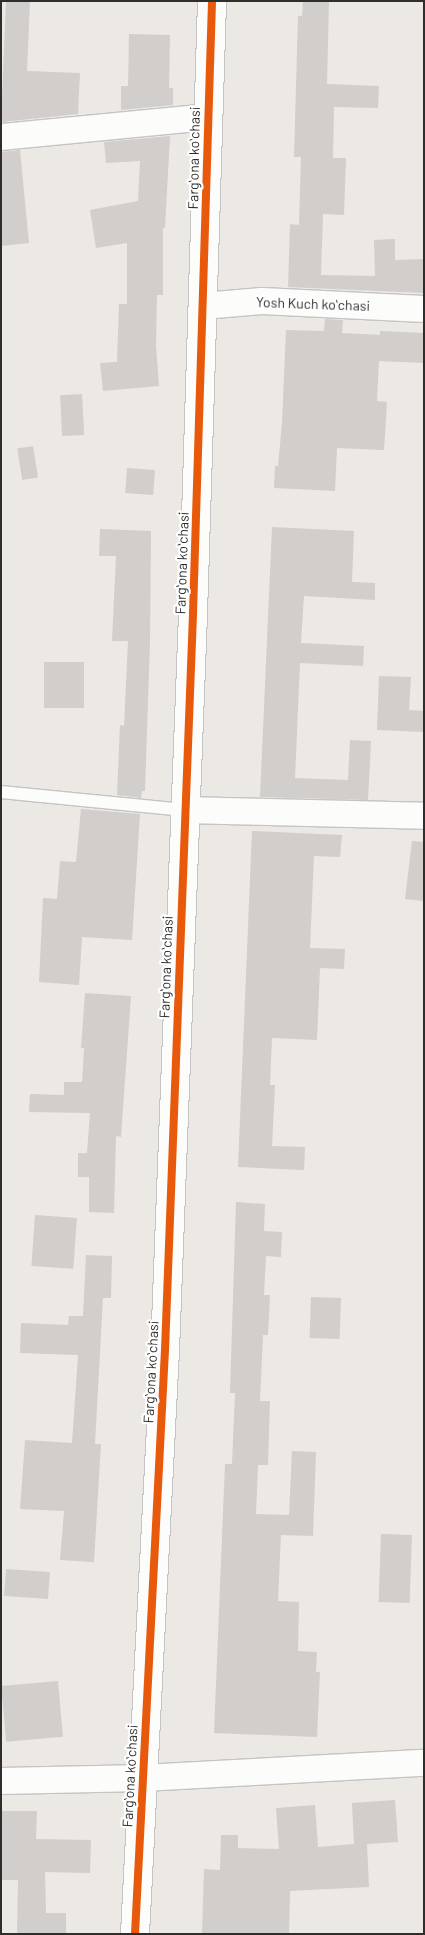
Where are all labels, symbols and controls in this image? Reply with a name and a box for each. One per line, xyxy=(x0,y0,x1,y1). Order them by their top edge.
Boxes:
street label: Fargʻona koʻchasi xyxy=(185,106,203,210)
street label: Yosh Kuch koʻchasi xyxy=(256,294,370,314)
street label: Fargʻona koʻchasi xyxy=(172,511,192,615)
street label: Fargʻona koʻchasi xyxy=(156,915,176,1019)
street label: Fargʻona koʻchasi xyxy=(140,1320,162,1424)
street label: Fargʻona koʻchasi xyxy=(119,1724,141,1828)

